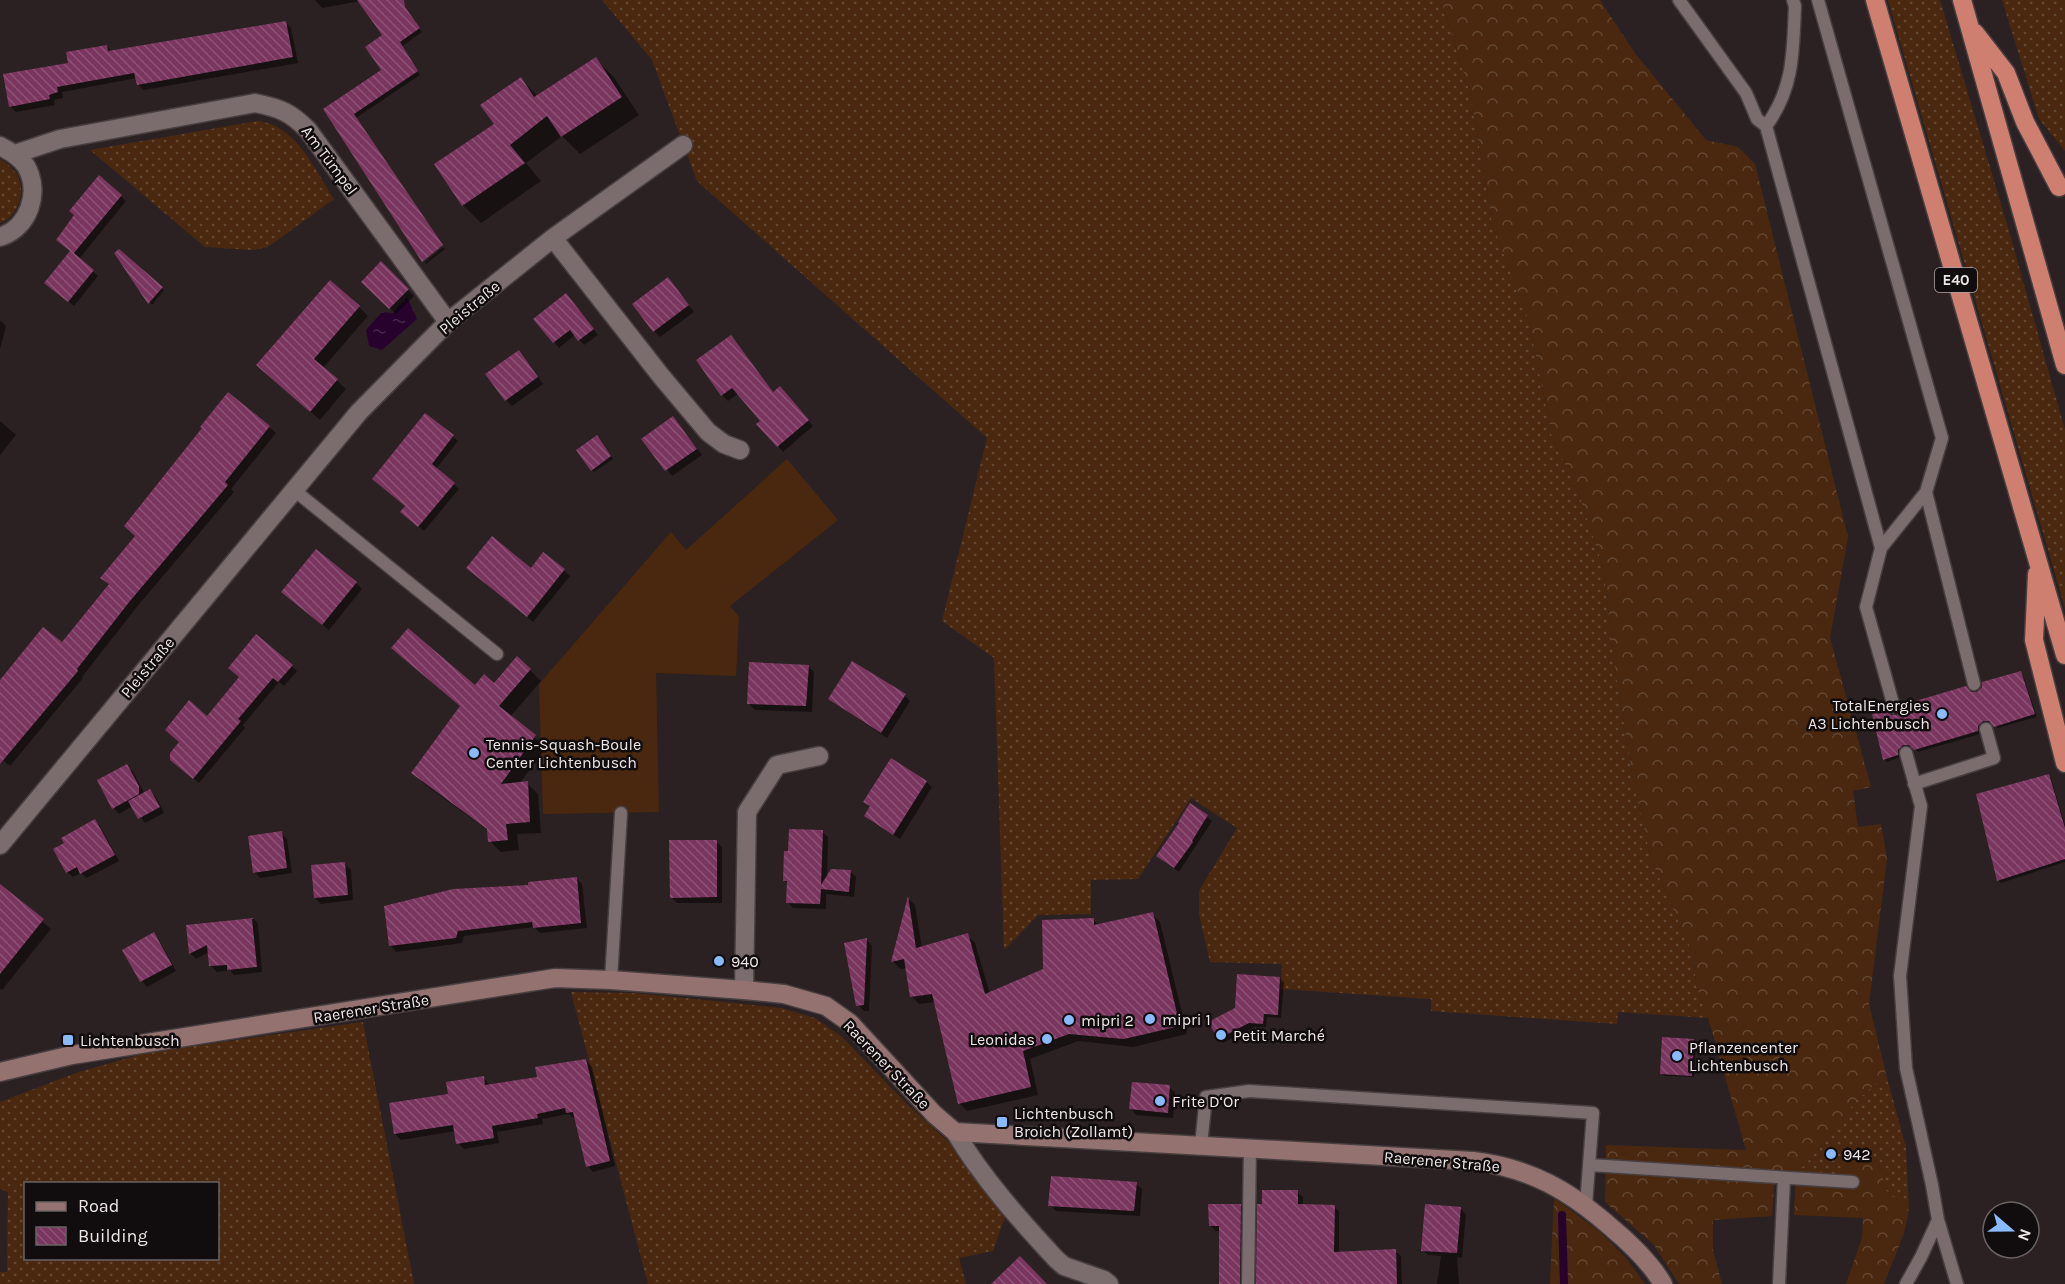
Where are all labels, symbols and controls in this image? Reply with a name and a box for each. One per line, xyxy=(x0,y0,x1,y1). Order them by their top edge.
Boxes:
street label: Am Tümpel xyxy=(297,122,362,199)
road number: E40 xyxy=(1935,268,1977,292)
street label: Pleistraße xyxy=(435,277,504,338)
street label: Pleistraße xyxy=(117,633,178,702)
place label: TotalEnergies A3 Lichtenbusch xyxy=(1808,696,1930,733)
marker: TotalEnergies A3 Lichtenbusch xyxy=(1935,707,1949,721)
place label: Tennis-Squash-Boule Center Lichtenbusch xyxy=(486,735,641,772)
marker: Tennis-Squash-Boule Center Lichtenbusch xyxy=(467,746,481,760)
place label: 940 xyxy=(731,952,759,971)
marker: 940 xyxy=(712,954,726,968)
street label: Raerener Straße xyxy=(312,990,430,1027)
place label: mipri 1 xyxy=(1162,1010,1211,1029)
place label: mipri 2 xyxy=(1081,1011,1134,1030)
marker: mipri 1 xyxy=(1143,1012,1157,1026)
marker: mipri 2 xyxy=(1062,1013,1076,1027)
street label: Raerener Straße xyxy=(839,1016,934,1113)
place label: Petit Marché xyxy=(1233,1026,1325,1045)
marker: Petit Marché xyxy=(1214,1028,1228,1042)
place label: Leonidas xyxy=(969,1030,1035,1049)
place label: Lichtenbusch xyxy=(80,1031,180,1050)
marker: Leonidas xyxy=(1040,1032,1054,1046)
marker: Lichtenbusch xyxy=(61,1033,75,1047)
place label: Pflanzencenter Lichtenbusch xyxy=(1689,1038,1798,1075)
marker: Pflanzencenter Lichtenbusch xyxy=(1670,1049,1684,1063)
place label: Frite D‘Or xyxy=(1172,1092,1239,1111)
marker: Frite D‘Or xyxy=(1153,1094,1167,1108)
place label: Lichtenbusch Broich (Zollamt) xyxy=(1014,1104,1133,1141)
marker: Lichtenbusch Broich (Zollamt) xyxy=(995,1115,1009,1129)
place label: 942 xyxy=(1843,1145,1871,1164)
street label: Raerener Straße xyxy=(1383,1147,1501,1176)
marker: 942 xyxy=(1824,1147,1838,1161)
legend xyxy=(24,1182,219,1260)
text: Road xyxy=(78,1195,119,1217)
north arrow xyxy=(1981,1200,2041,1260)
text: Building xyxy=(78,1225,148,1247)
text: N xyxy=(2014,1226,2036,1244)

